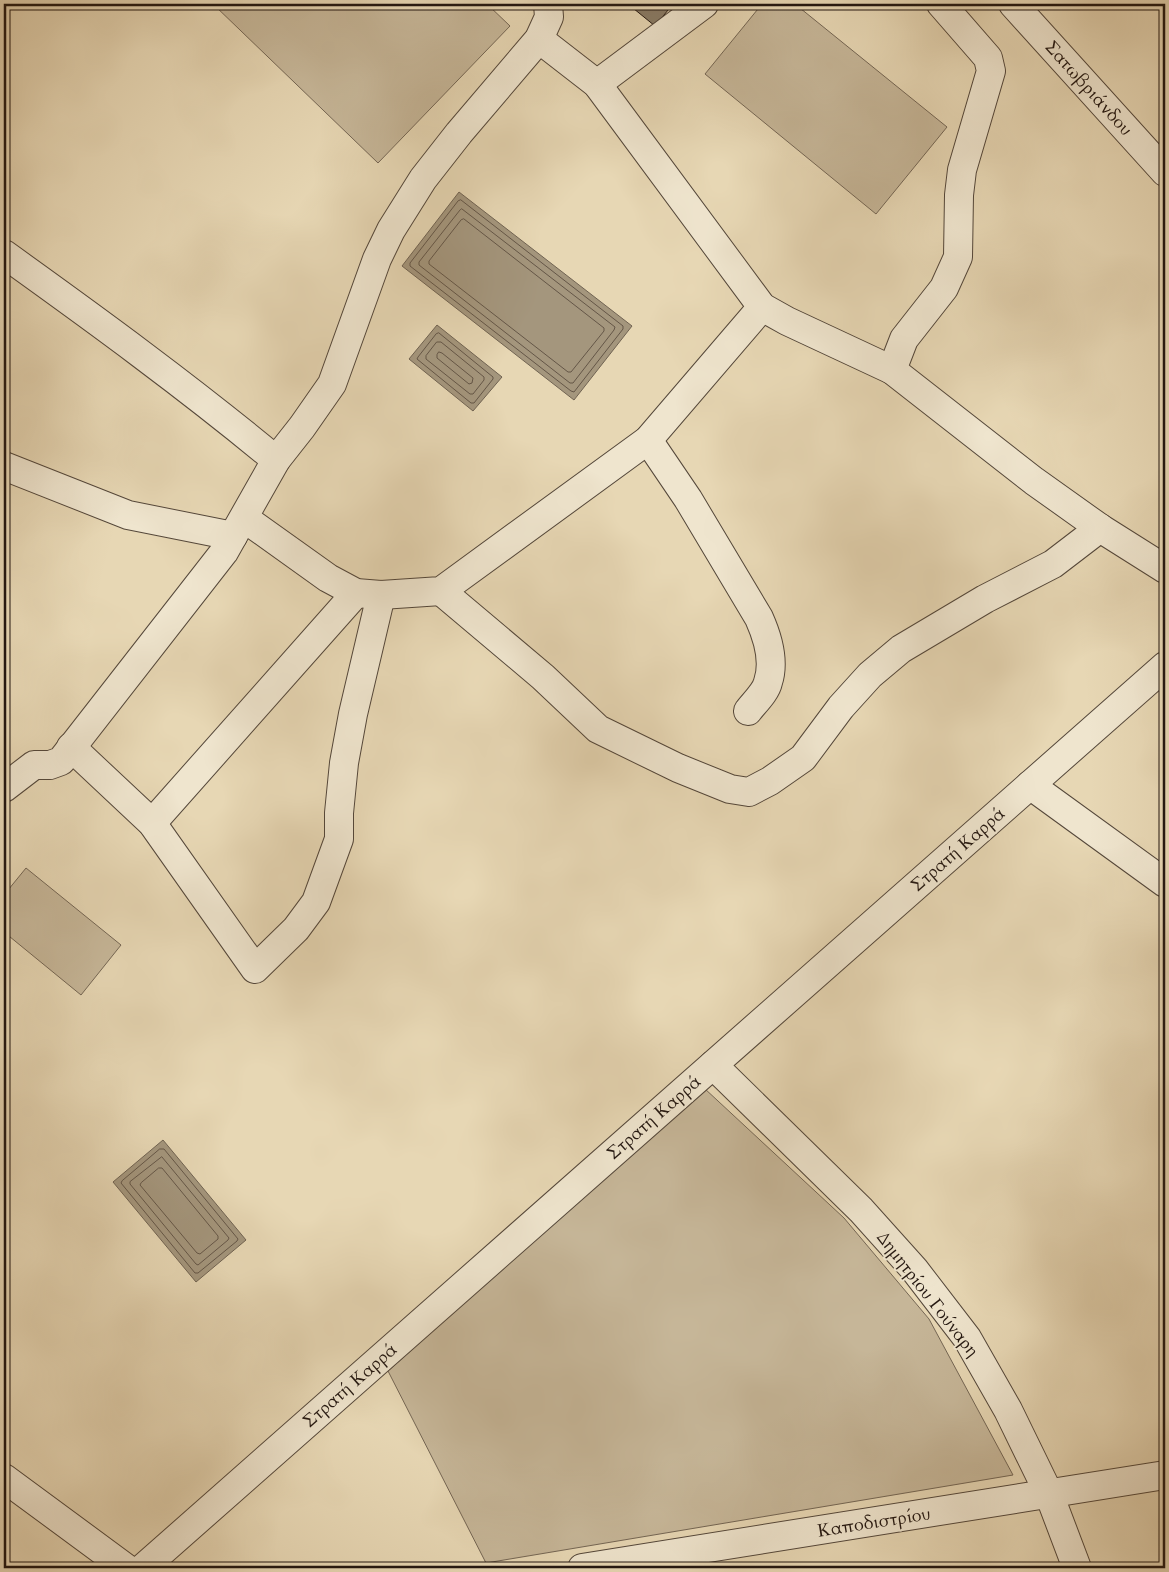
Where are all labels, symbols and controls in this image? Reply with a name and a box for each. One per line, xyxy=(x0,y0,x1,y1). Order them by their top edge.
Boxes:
street label: Σατωβριάνδου xyxy=(1039,35,1138,141)
street label: Στρατή Καρρά xyxy=(906,801,1011,898)
street label: Στρατή Καρρά xyxy=(602,1069,707,1166)
street label: Δημητρίου Γούναρη xyxy=(871,1226,985,1362)
street label: Στρατή Καρρά xyxy=(298,1337,403,1434)
street label: Καποδιστρίου xyxy=(816,1501,932,1544)

